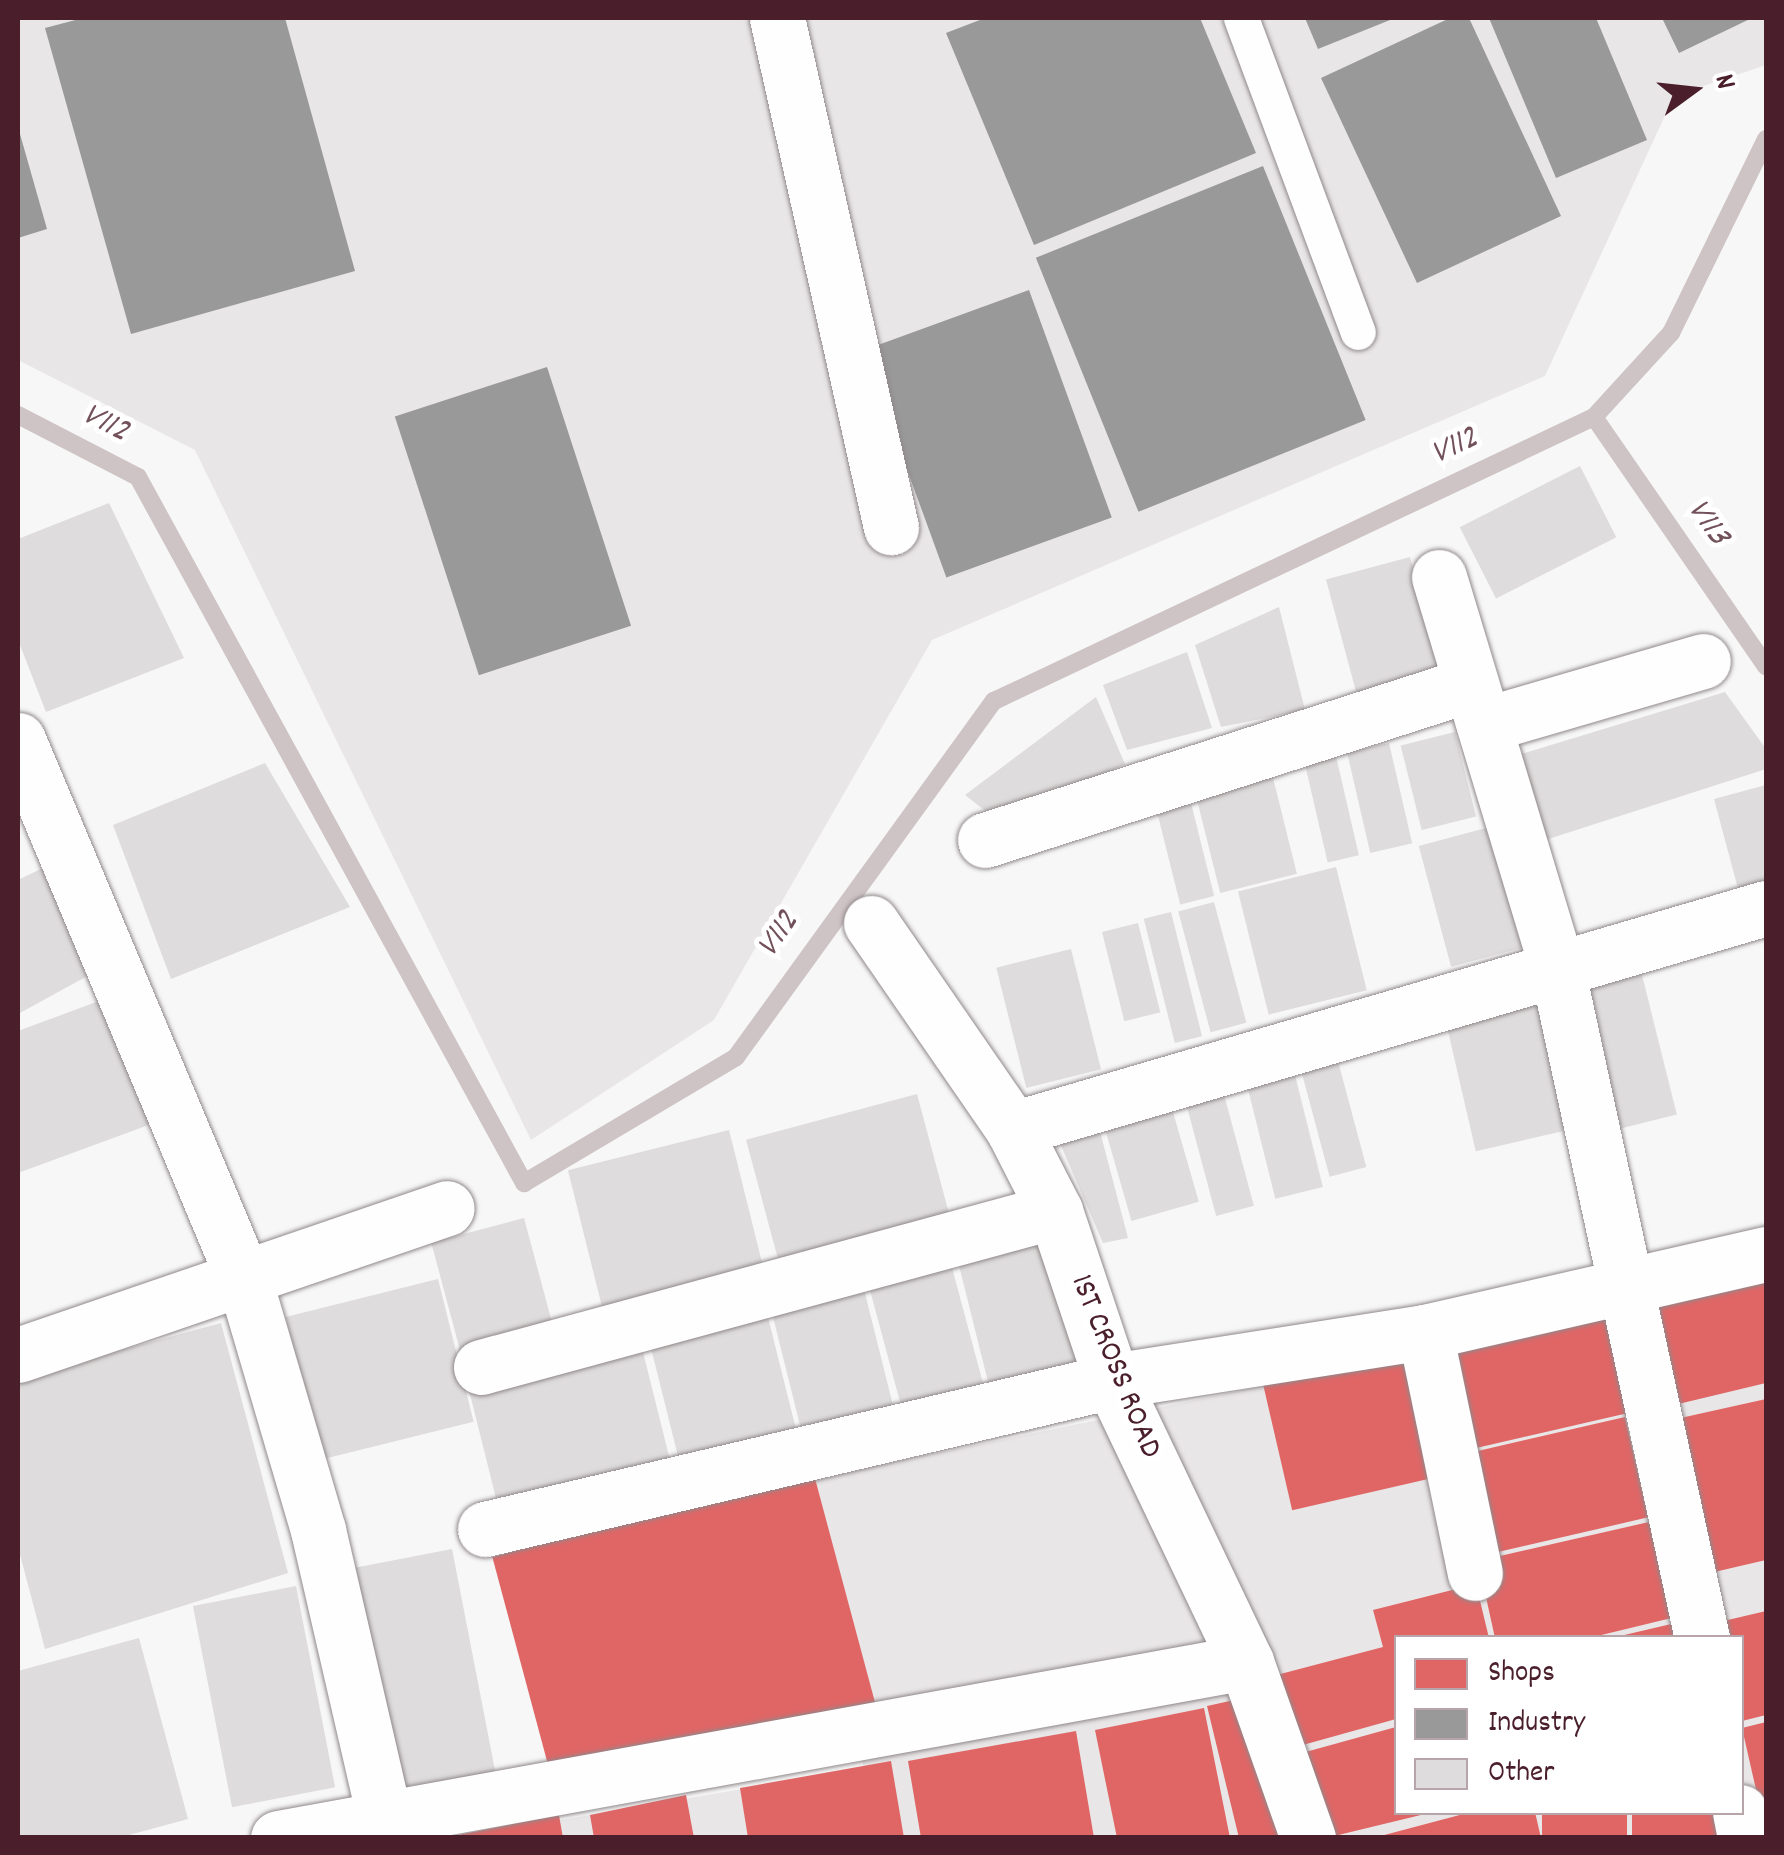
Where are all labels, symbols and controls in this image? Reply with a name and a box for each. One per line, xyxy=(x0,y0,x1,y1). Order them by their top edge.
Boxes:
north arrow xyxy=(1644,40,1744,140)
text: N xyxy=(1702,70,1744,94)
water label: V112 xyxy=(74,395,136,453)
water label: V112 xyxy=(1425,418,1485,476)
water label: V113 xyxy=(1676,491,1738,555)
water label: V112 xyxy=(748,904,810,966)
street label: 1ST CROSS ROAD xyxy=(1060,1270,1168,1464)
legend xyxy=(1394,1635,1744,1815)
text: Shops xyxy=(1488,1653,1555,1696)
text: Industry xyxy=(1488,1703,1585,1746)
text: Other xyxy=(1488,1753,1554,1796)

